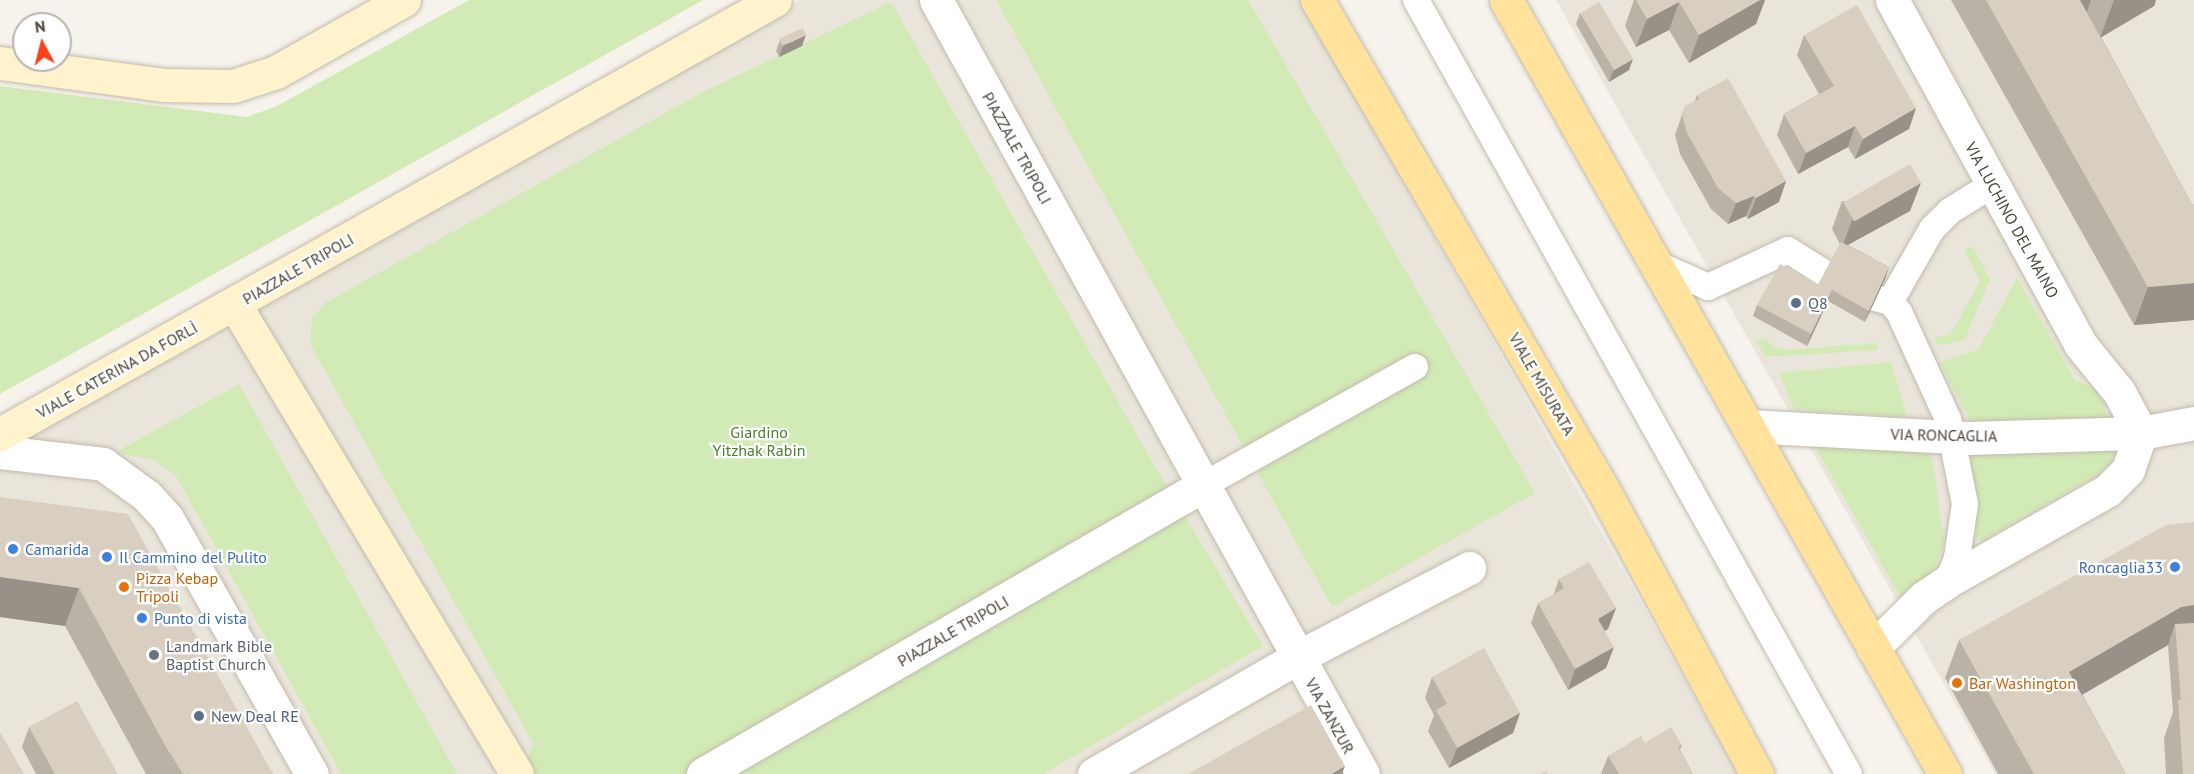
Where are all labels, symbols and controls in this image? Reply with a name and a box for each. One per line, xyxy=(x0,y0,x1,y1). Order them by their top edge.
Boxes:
north arrow xyxy=(12,12,72,72)
text: N xyxy=(34,16,46,37)
street label: PIAZZALE TRIPOLI xyxy=(978,88,1056,208)
street label: VIA LUCHINO DEL MAINO xyxy=(1961,138,2063,302)
street label: PIAZZALE TRIPOLI xyxy=(239,229,357,309)
place label: Q8 xyxy=(1808,293,1828,313)
marker: Q8 xyxy=(1789,296,1803,310)
street label: VIALE CATERINA DA FORLÌ xyxy=(32,317,202,423)
street label: VIALE MISURATA xyxy=(1505,329,1579,439)
park label: Giardino Yitzhak Rabin xyxy=(712,422,806,460)
street label: VIA RONCAGLIA xyxy=(1890,424,1998,446)
place label: Camarida xyxy=(25,539,89,559)
marker: Camarida xyxy=(6,542,20,556)
place label: Il Cammino del Pulito xyxy=(119,547,267,567)
marker: Il Cammino del Pulito xyxy=(100,550,114,564)
place label: Roncaglia33 xyxy=(2079,557,2163,577)
marker: Roncaglia33 xyxy=(2168,560,2182,574)
place label: Pizza Kebap Tripoli xyxy=(136,568,218,606)
marker: Pizza Kebap Tripoli xyxy=(117,580,131,594)
street label: PIAZZALE TRIPOLI xyxy=(894,591,1012,671)
place label: Punto di vista xyxy=(154,608,247,628)
marker: Punto di vista xyxy=(135,611,149,625)
place label: Landmark Bible Baptist Church xyxy=(166,636,273,674)
marker: Landmark Bible Baptist Church xyxy=(147,648,161,662)
place label: Bar Washington xyxy=(1969,673,2076,693)
street label: VIA ZANZUR xyxy=(1301,674,1359,758)
marker: Bar Washington xyxy=(1950,676,1964,690)
place label: New Deal RE xyxy=(211,706,299,726)
marker: New Deal RE xyxy=(192,709,206,723)

